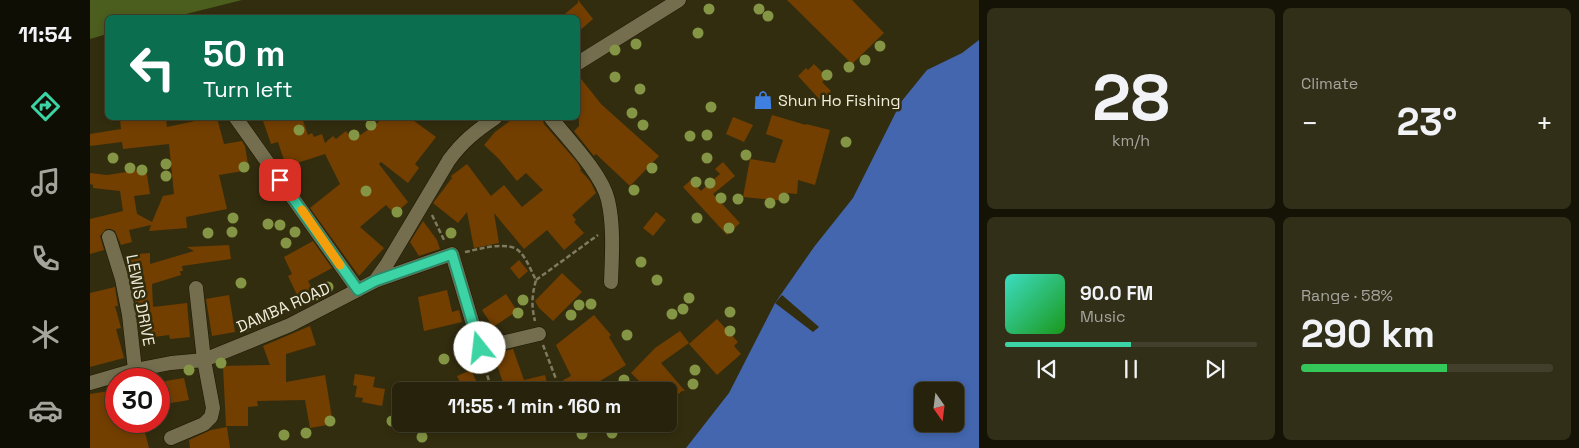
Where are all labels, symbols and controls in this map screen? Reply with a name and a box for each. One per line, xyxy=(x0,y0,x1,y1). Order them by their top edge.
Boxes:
text: 11:54 xyxy=(18,20,72,48)
text: 50 m xyxy=(203,32,285,76)
icon: left xyxy=(120,35,185,100)
text: 28 xyxy=(1092,56,1170,139)
text: Climate xyxy=(1301,73,1358,94)
text: Turn left xyxy=(203,75,293,103)
icon: directions xyxy=(28,89,63,124)
shop icon: Shun Ho Fishing xyxy=(752,89,774,111)
place label: Shun Ho Fishing xyxy=(778,90,901,111)
text: 23° xyxy=(1397,98,1457,146)
text: − xyxy=(1301,105,1318,141)
text: + xyxy=(1536,105,1553,141)
text: km/h xyxy=(1112,130,1150,151)
pin xyxy=(259,159,301,201)
icon: music xyxy=(28,165,63,200)
icon: arrive xyxy=(266,166,294,194)
icon: phone xyxy=(28,241,63,276)
street label: LEWIS DRIVE xyxy=(121,252,160,348)
street label: DAMBA ROAD xyxy=(233,277,333,337)
text: 90.0 FM xyxy=(1080,281,1153,306)
text: Range · 58% xyxy=(1301,285,1393,306)
text: Music xyxy=(1080,306,1126,327)
text: 290 km xyxy=(1301,310,1435,358)
icon: climate xyxy=(28,317,63,352)
position arrow xyxy=(453,321,505,373)
icon: previous xyxy=(1033,355,1061,383)
icon: pause xyxy=(1117,355,1145,383)
icon: next xyxy=(1201,355,1229,383)
speed limit sign: 30 xyxy=(105,368,170,433)
north arrow xyxy=(914,382,964,432)
map controls xyxy=(914,382,964,432)
icon: car xyxy=(28,393,63,428)
text: 11:55 · 1 min · 160 m xyxy=(448,394,621,419)

